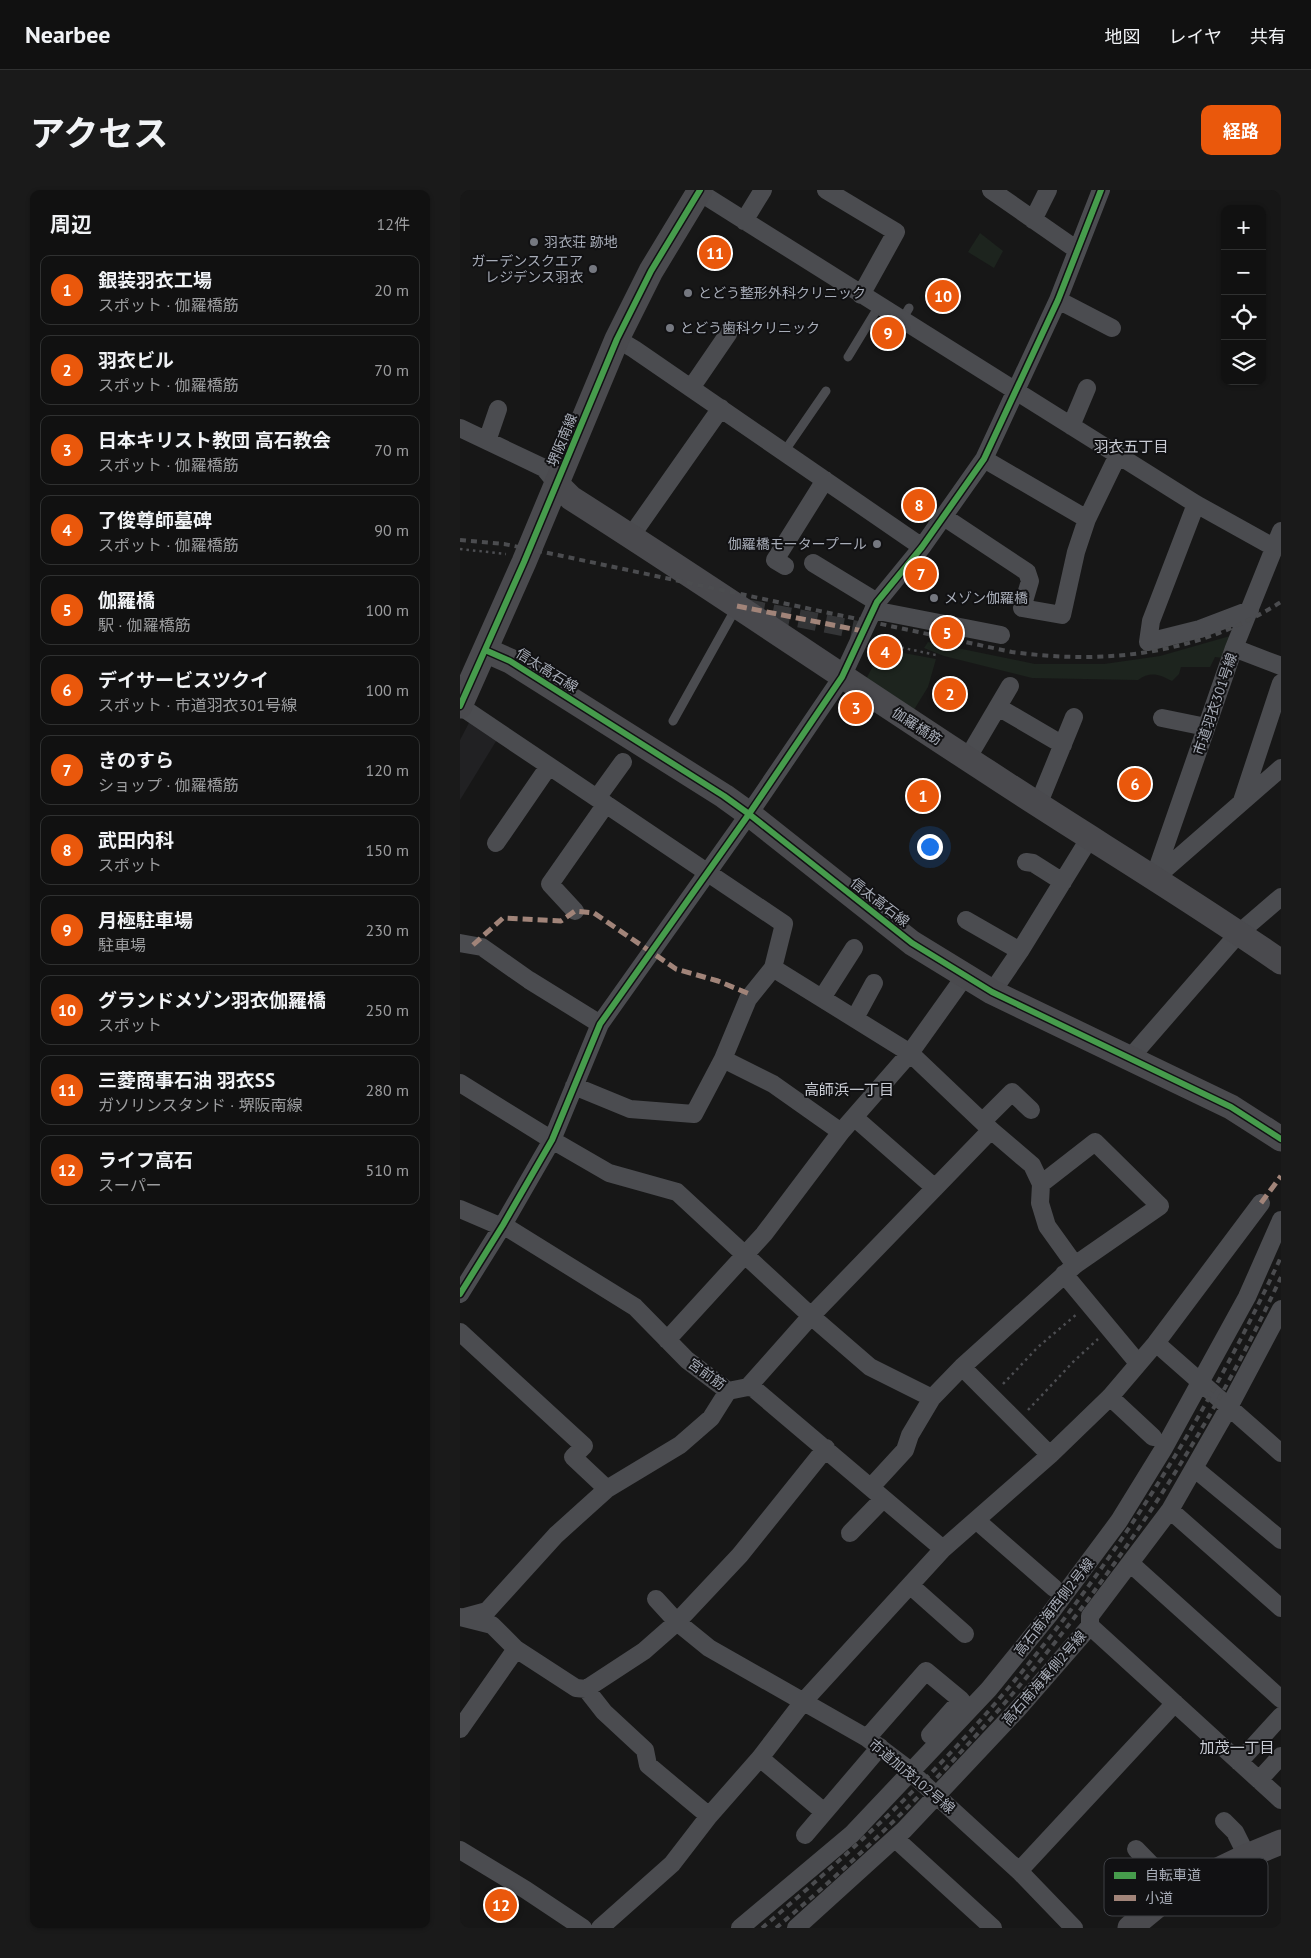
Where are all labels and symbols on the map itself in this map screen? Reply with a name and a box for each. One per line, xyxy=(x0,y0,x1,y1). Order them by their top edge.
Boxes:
place label: 羽衣荘 跡地 xyxy=(544,233,618,251)
pin: 11 xyxy=(699,234,731,272)
marker: 羽衣荘 跡地 xyxy=(528,236,540,248)
place label: ガーデンスクエア レジデンス羽衣 xyxy=(471,252,583,286)
marker: ガーデンスクエア レジデンス羽衣 xyxy=(587,263,599,275)
pin: 10 xyxy=(927,277,959,315)
place label: とどう整形外科クリニック xyxy=(698,284,866,302)
marker: とどう整形外科クリニック xyxy=(682,287,694,299)
pin: 9 xyxy=(872,314,904,352)
place label: とどう歯科クリニック xyxy=(680,319,820,337)
marker: とどう歯科クリニック xyxy=(664,322,676,334)
street label: 堺阪南線 xyxy=(543,411,581,469)
district label: 羽衣五丁目 xyxy=(1093,437,1169,456)
pin: 8 xyxy=(903,486,935,524)
place label: 伽羅橋モータープール xyxy=(728,535,867,553)
marker: 伽羅橋モータープール xyxy=(871,538,883,550)
pin: 7 xyxy=(905,555,937,593)
place label: メゾン伽羅橋 xyxy=(944,589,1028,607)
marker: メゾン伽羅橋 xyxy=(928,592,940,604)
pin: 5 xyxy=(931,614,963,652)
pin: 4 xyxy=(869,633,901,671)
street label: 信太高石線 xyxy=(513,644,581,696)
street label: 市道羽衣301号線 xyxy=(1189,651,1241,757)
pin: 2 xyxy=(934,675,966,713)
pin: 3 xyxy=(840,689,872,727)
street label: 伽羅橋筋 xyxy=(889,703,945,749)
pin: 6 xyxy=(1119,765,1151,803)
pin: 1 xyxy=(907,777,939,815)
your location xyxy=(917,834,943,860)
street label: 信太高石線 xyxy=(847,873,913,931)
district label: 高師浜一丁目 xyxy=(804,1080,894,1099)
street label: 宮前筋 xyxy=(685,1354,729,1394)
street label: 高石南海西側2号線 xyxy=(1010,1554,1098,1660)
street label: 高石南海東側2号線 xyxy=(998,1627,1090,1729)
street label: 市道加茂102号線 xyxy=(865,1735,959,1817)
district label: 加茂一丁目 xyxy=(1199,1738,1275,1757)
legend xyxy=(1104,1858,1268,1916)
text: 自転車道 xyxy=(1145,1866,1201,1884)
pin: 12 xyxy=(485,1886,517,1924)
text: 小道 xyxy=(1145,1889,1173,1907)

